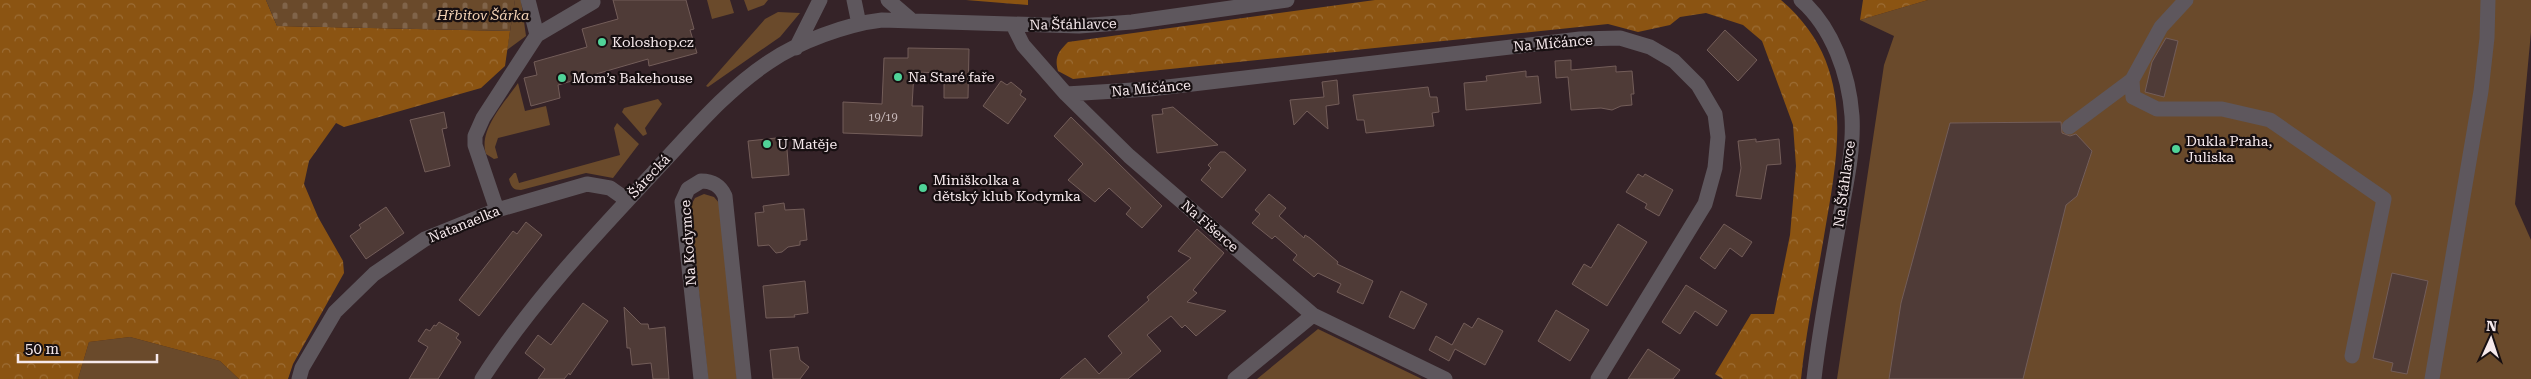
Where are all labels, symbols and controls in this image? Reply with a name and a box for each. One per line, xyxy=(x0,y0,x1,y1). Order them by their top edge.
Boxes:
park label: Hřbitov Šárka xyxy=(436,7,529,23)
street label: Na Šťáhlavce xyxy=(1029,15,1117,33)
street label: Na Míčánce xyxy=(1513,32,1594,54)
place label: Koloshop.cz xyxy=(612,34,694,50)
marker: Koloshop.cz xyxy=(596,36,608,48)
place label: Na Staré faře xyxy=(908,69,995,85)
place label: Mom’s Bakehouse xyxy=(572,70,693,86)
marker: Na Staré faře xyxy=(892,71,904,83)
marker: Mom’s Bakehouse xyxy=(556,72,568,84)
street label: Na Míčánce xyxy=(1111,77,1192,99)
house number: 19/19 xyxy=(868,111,898,124)
place label: Dukla Praha, Juliska xyxy=(2186,133,2272,165)
place label: U Matěje xyxy=(777,136,837,152)
marker: U Matěje xyxy=(761,138,773,150)
street label: Na Šťáhlavce xyxy=(1830,139,1858,228)
marker: Dukla Praha, Juliska xyxy=(2170,143,2182,155)
street label: Šárecká xyxy=(625,151,673,201)
place label: Miniškolka a dětský klub Kodymka xyxy=(933,172,1081,204)
marker: Miniškolka a dětský klub Kodymka xyxy=(917,182,929,194)
street label: Na Fišerce xyxy=(1178,197,1242,255)
street label: Na Kodymce xyxy=(677,199,699,287)
street label: Natanaelka xyxy=(426,202,502,246)
north arrow xyxy=(2466,314,2516,364)
text: N xyxy=(2486,318,2498,334)
scale bar xyxy=(18,332,156,364)
text: 50 m xyxy=(25,340,60,358)

